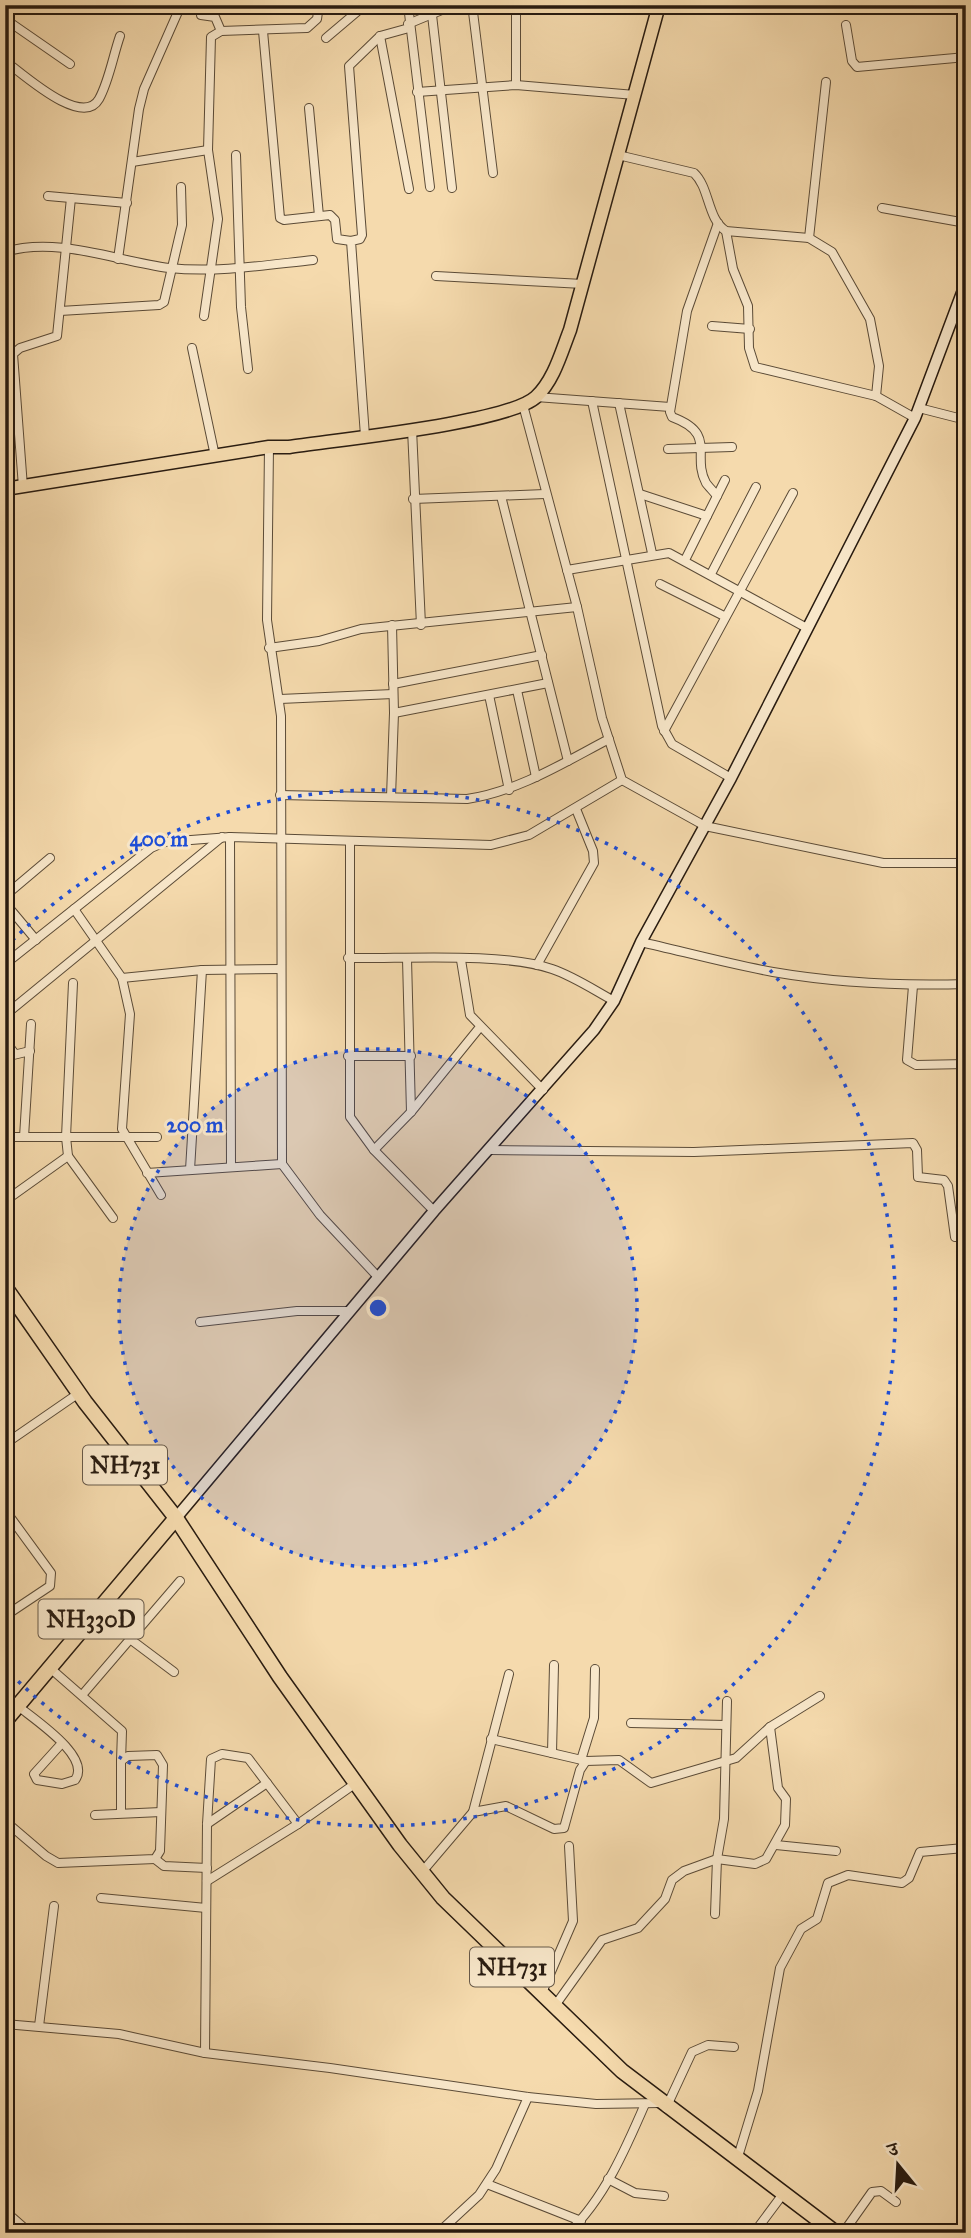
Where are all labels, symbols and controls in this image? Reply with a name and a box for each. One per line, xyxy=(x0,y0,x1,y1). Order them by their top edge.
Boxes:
text: 400 m xyxy=(130,826,189,852)
text: 200 m xyxy=(167,1112,224,1138)
centre of rings xyxy=(366,1296,390,1320)
road number: NH731 xyxy=(83,1446,167,1484)
road number: NH330D xyxy=(38,1600,144,1638)
road number: NH731 xyxy=(470,1948,554,1986)
north arrow xyxy=(862,2130,932,2200)
text: उ xyxy=(883,2136,902,2162)

